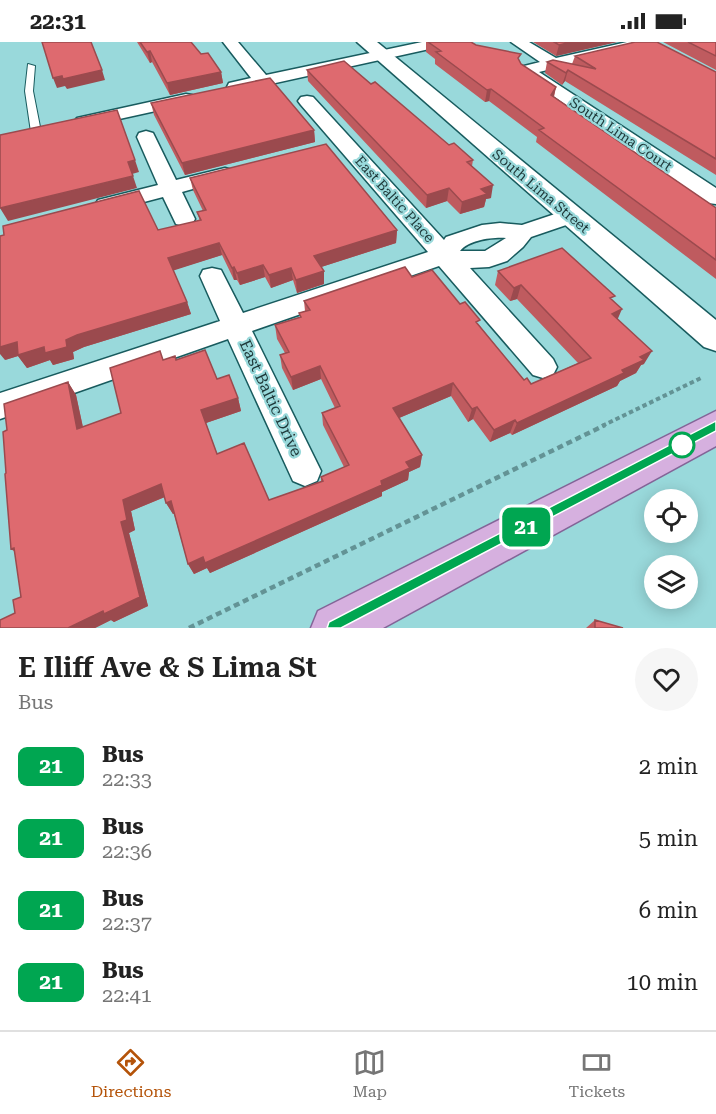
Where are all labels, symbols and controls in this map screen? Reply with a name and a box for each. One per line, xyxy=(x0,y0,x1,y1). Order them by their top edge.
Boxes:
text: 22:31 xyxy=(30,9,86,34)
street label: South Lima Court xyxy=(567,94,675,174)
street label: South Lima Street xyxy=(489,146,593,236)
street label: East Baltic Place xyxy=(352,153,438,246)
street label: East Baltic Drive xyxy=(236,337,306,460)
unlabelled marker xyxy=(669,432,695,458)
map controls xyxy=(644,489,698,609)
button: locate xyxy=(644,489,698,543)
line badge: 21 xyxy=(499,508,553,546)
text: 21 xyxy=(514,515,538,539)
button: layers xyxy=(644,555,698,609)
button: heart xyxy=(635,648,698,711)
text: E Iliff Ave & S Lima St xyxy=(18,651,317,684)
text: Bus xyxy=(18,690,53,714)
text: Bus xyxy=(102,742,144,767)
text: 21 xyxy=(39,754,63,778)
text: 2 min xyxy=(639,754,698,779)
text: 22:33 xyxy=(102,767,152,791)
text: Bus xyxy=(102,814,144,839)
text: 21 xyxy=(39,826,63,850)
text: 5 min xyxy=(639,826,698,851)
text: 22:36 xyxy=(102,839,152,863)
text: Bus xyxy=(102,886,144,911)
text: 21 xyxy=(39,898,63,922)
text: 6 min xyxy=(639,898,698,923)
text: 22:37 xyxy=(102,911,152,935)
text: Bus xyxy=(102,958,144,983)
text: 21 xyxy=(39,970,63,994)
text: 10 min xyxy=(627,970,698,995)
text: 22:41 xyxy=(102,983,152,1007)
tab: Directions xyxy=(91,1046,171,1101)
tab: Map xyxy=(353,1046,387,1101)
tab: Tickets xyxy=(568,1046,625,1101)

